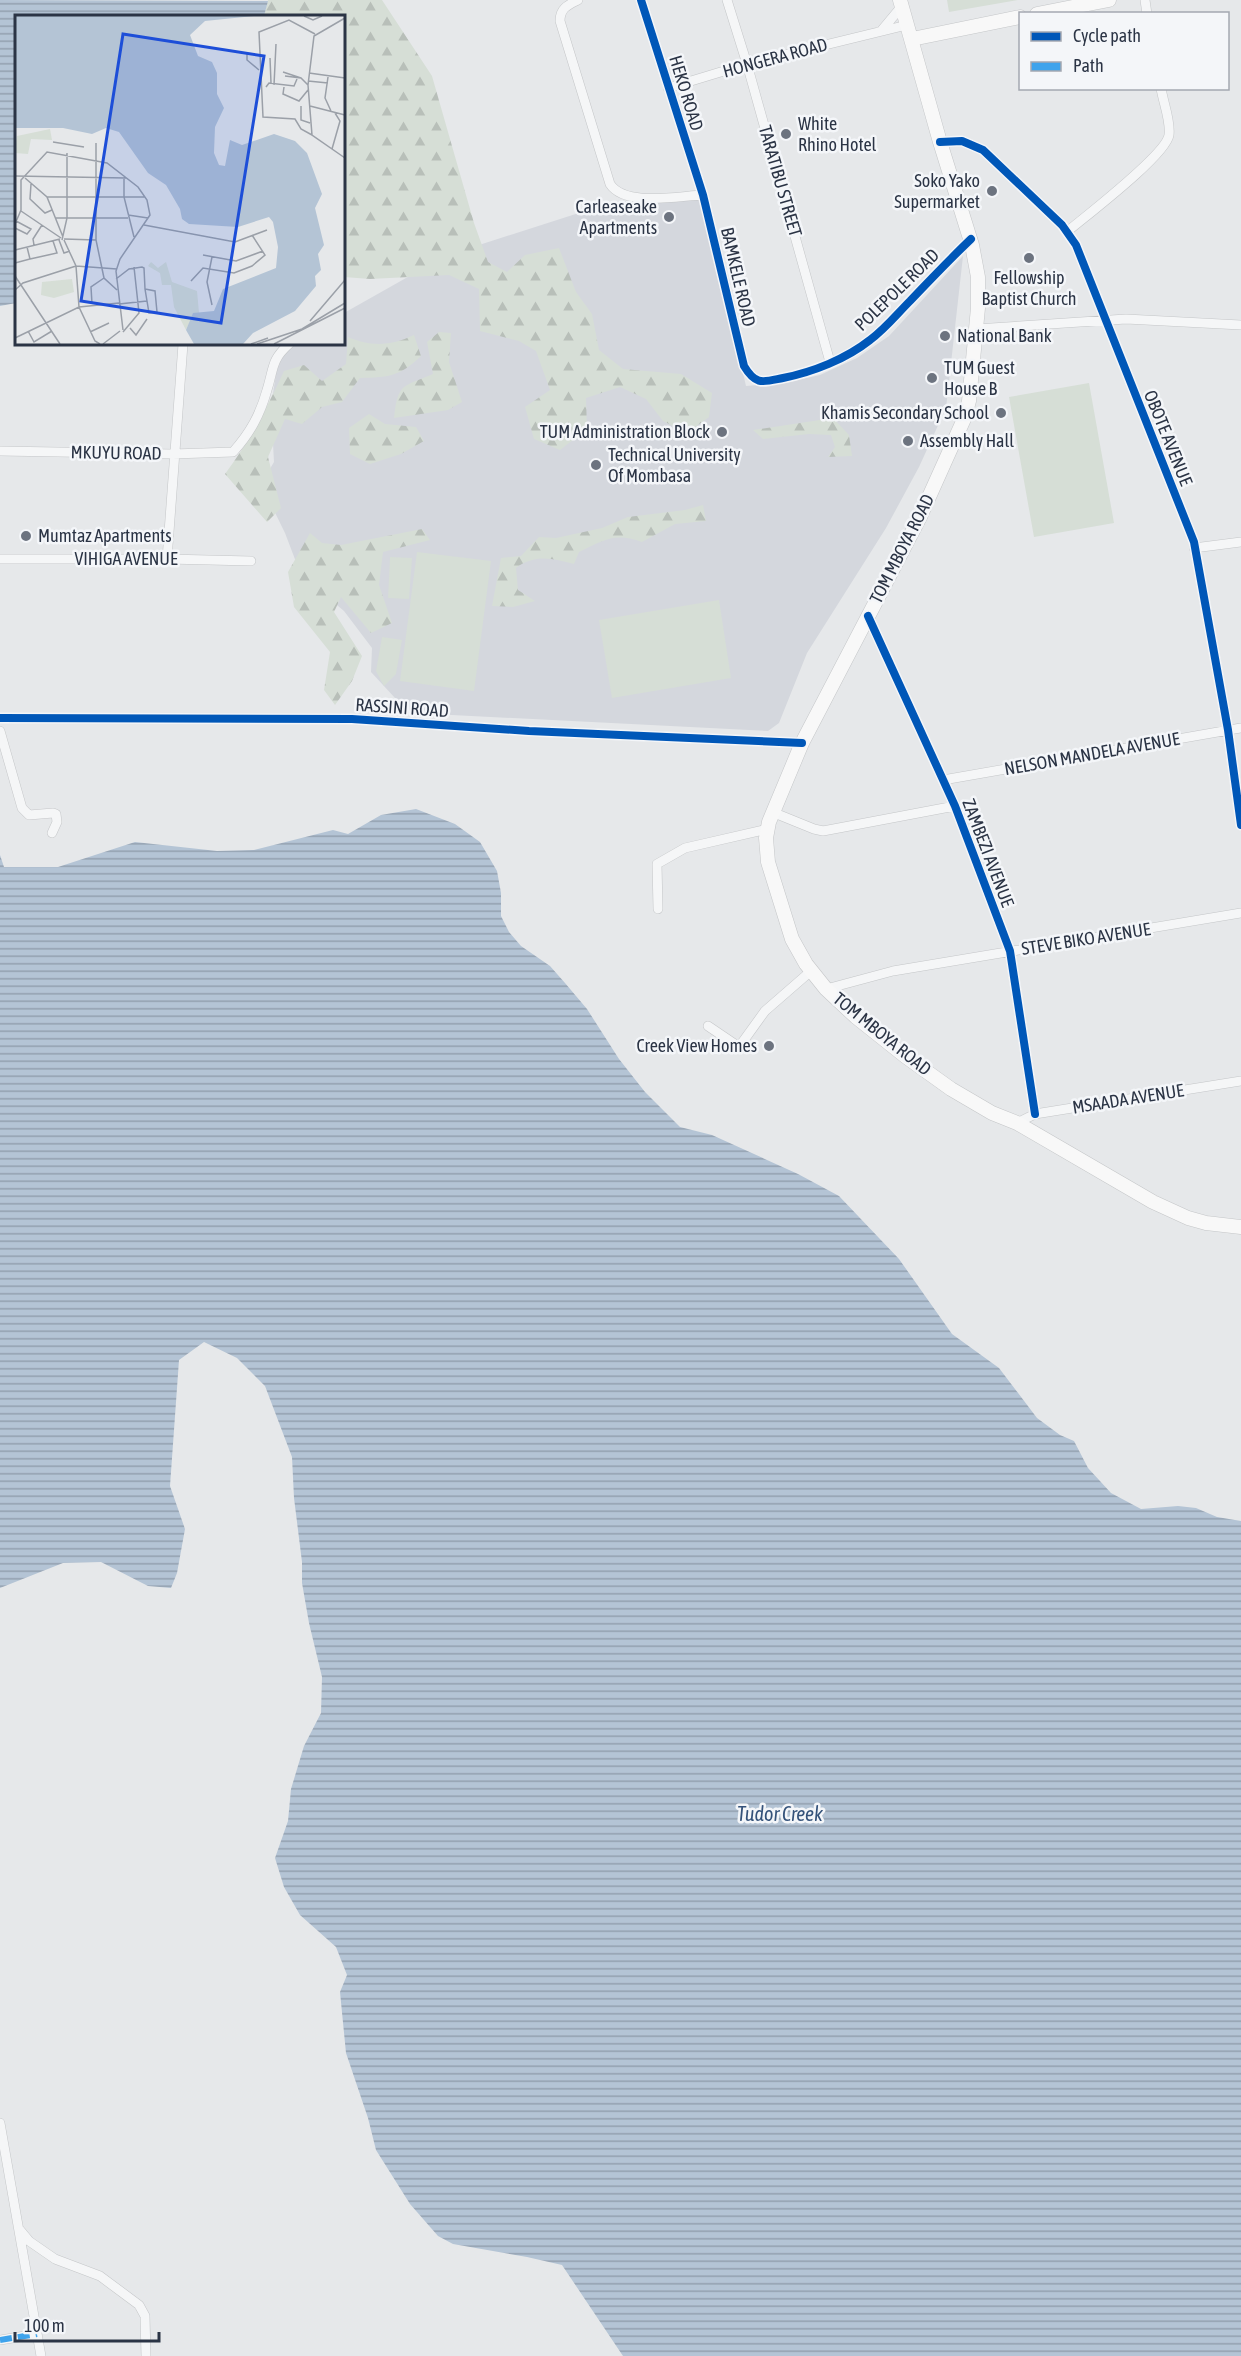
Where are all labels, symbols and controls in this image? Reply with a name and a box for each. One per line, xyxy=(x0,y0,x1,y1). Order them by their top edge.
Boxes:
legend xyxy=(1019,12,1229,90)
inset map xyxy=(15,15,345,345)
text: Cycle path xyxy=(1073,25,1141,46)
street label: HONGERA ROAD xyxy=(720,33,829,82)
street label: HEKO ROAD xyxy=(665,53,708,133)
text: Path xyxy=(1073,55,1104,76)
place label: White Rhino Hotel xyxy=(798,113,877,155)
street label: TARATIBU STREET xyxy=(755,123,806,239)
marker: White Rhino Hotel xyxy=(779,127,793,141)
place label: Soko Yako Supermarket xyxy=(894,170,980,212)
marker: Soko Yako Supermarket xyxy=(985,184,999,198)
place label: Carleaseake Apartments xyxy=(575,196,657,238)
marker: Carleaseake Apartments xyxy=(662,210,676,224)
street label: BAMKELE ROAD xyxy=(717,225,760,329)
street label: POLEPOLE ROAD xyxy=(850,244,943,335)
marker: Fellowship Baptist Church xyxy=(1022,251,1036,265)
place label: Fellowship Baptist Church xyxy=(982,267,1077,309)
place label: National Bank xyxy=(957,325,1052,346)
marker: National Bank xyxy=(938,329,952,343)
place label: TUM Guest House B xyxy=(944,357,1015,399)
marker: TUM Guest House B xyxy=(925,371,939,385)
street label: OBOTE AVENUE xyxy=(1140,387,1197,489)
place label: Khamis Secondary School xyxy=(821,402,989,423)
marker: Khamis Secondary School xyxy=(994,406,1008,420)
place label: TUM Administration Block xyxy=(540,421,710,442)
marker: TUM Administration Block xyxy=(715,425,729,439)
place label: Assembly Hall xyxy=(920,430,1014,451)
marker: Assembly Hall xyxy=(901,434,915,448)
street label: MKUYU ROAD xyxy=(70,441,162,464)
place label: Technical University Of Mombasa xyxy=(608,444,741,486)
marker: Technical University Of Mombasa xyxy=(589,458,603,472)
street label: TOM MBOYA ROAD xyxy=(865,491,938,607)
place label: Mumtaz Apartments xyxy=(38,525,172,546)
marker: Mumtaz Apartments xyxy=(19,529,33,543)
street label: VIHIGA AVENUE xyxy=(74,548,178,569)
street label: RASSINI ROAD xyxy=(355,694,449,721)
street label: NELSON MANDELA AVENUE xyxy=(1003,728,1182,779)
street label: ZAMBEZI AVENUE xyxy=(958,796,1019,910)
street label: STEVE BIKO AVENUE xyxy=(1020,918,1152,959)
street label: TOM MBOYA ROAD xyxy=(829,988,935,1079)
place label: Creek View Homes xyxy=(636,1035,757,1056)
marker: Creek View Homes xyxy=(762,1039,776,1053)
street label: MSAADA AVENUE xyxy=(1071,1079,1185,1118)
water label: Tudor Creek xyxy=(737,1802,823,1825)
scale bar xyxy=(15,2305,159,2343)
text: 100 m xyxy=(24,2315,65,2336)

